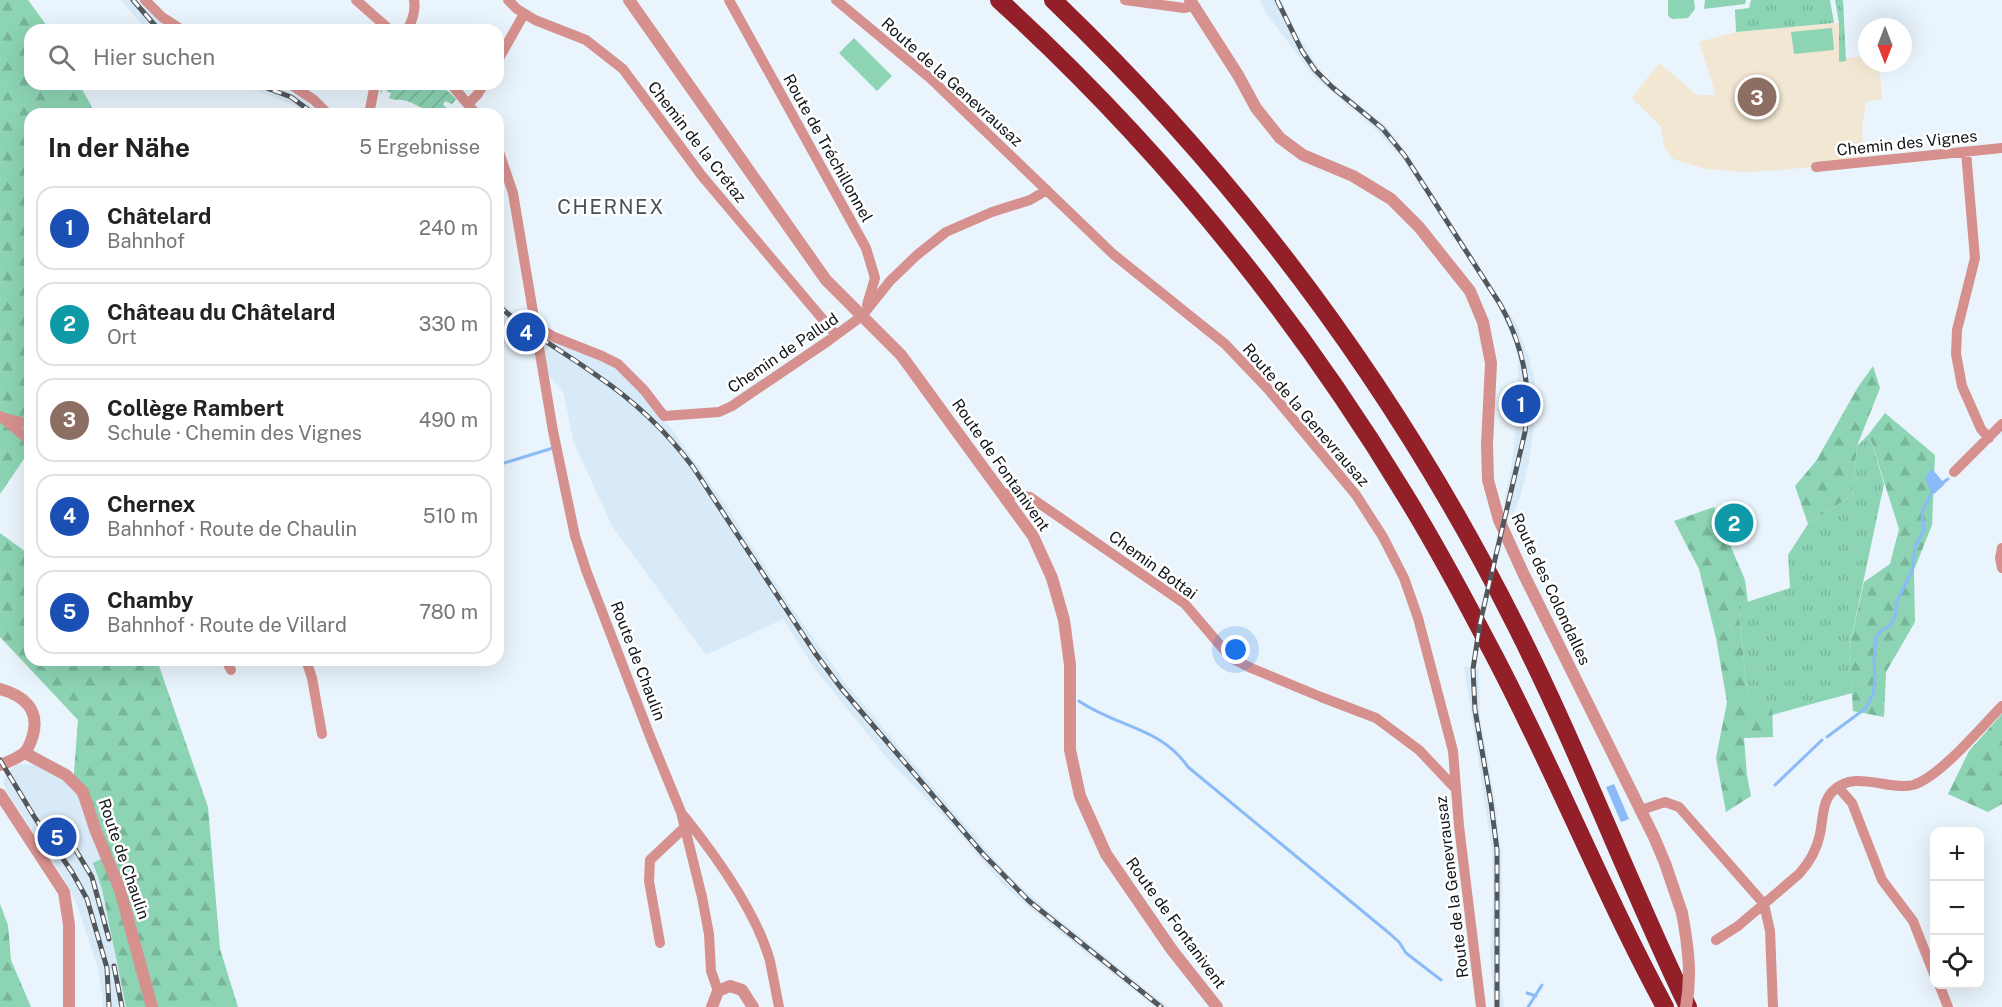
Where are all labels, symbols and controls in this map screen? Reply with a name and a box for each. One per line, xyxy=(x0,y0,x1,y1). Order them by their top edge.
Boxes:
street label: Route de la Genevrausaz xyxy=(878,14,1027,151)
north arrow xyxy=(1858,18,1912,72)
search box xyxy=(24,24,504,90)
icon: search xyxy=(45,41,78,74)
text: Hier suchen xyxy=(93,44,215,70)
street label: Route de Tréchillonnel xyxy=(779,71,877,226)
pin: 3 xyxy=(1738,74,1776,120)
street label: Chemin de la Crétaz xyxy=(644,78,750,207)
street label: Chemin des Vignes xyxy=(1836,126,1978,160)
text: In der Nähe xyxy=(48,132,190,163)
text: 5 Ergebnisse xyxy=(359,135,480,159)
district label: CHERNEX xyxy=(557,195,665,219)
text: Châtelard xyxy=(107,203,211,229)
text: 1 xyxy=(65,216,74,240)
text: 240 m xyxy=(419,216,478,240)
text: Bahnhof xyxy=(107,229,185,253)
text: Château du Châtelard xyxy=(107,299,335,325)
street label: Chemin de Pallud xyxy=(724,309,842,397)
pin: 4 xyxy=(506,310,546,354)
text: 2 xyxy=(63,312,76,336)
text: 330 m xyxy=(419,312,478,336)
text: Ort xyxy=(107,325,137,349)
street label: Route de la Genevrausaz xyxy=(1239,340,1373,491)
pin: 1 xyxy=(1502,382,1540,426)
text: Collège Rambert xyxy=(107,395,284,421)
street label: Route de Fontanivent xyxy=(948,395,1054,535)
text: 3 xyxy=(63,408,76,432)
text: 490 m xyxy=(419,408,478,432)
text: Schule · Chemin des Vignes xyxy=(107,421,362,445)
text: Chernex xyxy=(107,491,195,517)
pin: 2 xyxy=(1714,500,1754,546)
text: 4 xyxy=(63,504,76,528)
text: 510 m xyxy=(423,504,478,528)
street label: Route des Colondalles xyxy=(1507,510,1595,668)
text: Bahnhof · Route de Chaulin xyxy=(107,517,357,541)
street label: Chemin Bottai xyxy=(1105,527,1201,603)
text: Chamby xyxy=(107,587,193,613)
street label: Route de Chaulin xyxy=(606,599,670,723)
text: 5 xyxy=(63,600,76,624)
text: 780 m xyxy=(419,600,478,624)
text: Bahnhof · Route de Villard xyxy=(107,613,347,637)
your location xyxy=(1221,635,1250,664)
street label: Route de la Genevrausaz xyxy=(1431,795,1473,979)
street label: Route de Chaulin xyxy=(94,796,154,922)
pin: 5 xyxy=(38,814,76,860)
map controls xyxy=(1930,827,1984,989)
button: + xyxy=(1930,827,1984,881)
street label: Route de Fontanivent xyxy=(1122,854,1230,992)
button: − xyxy=(1930,881,1984,935)
button: locate xyxy=(1930,935,1984,989)

